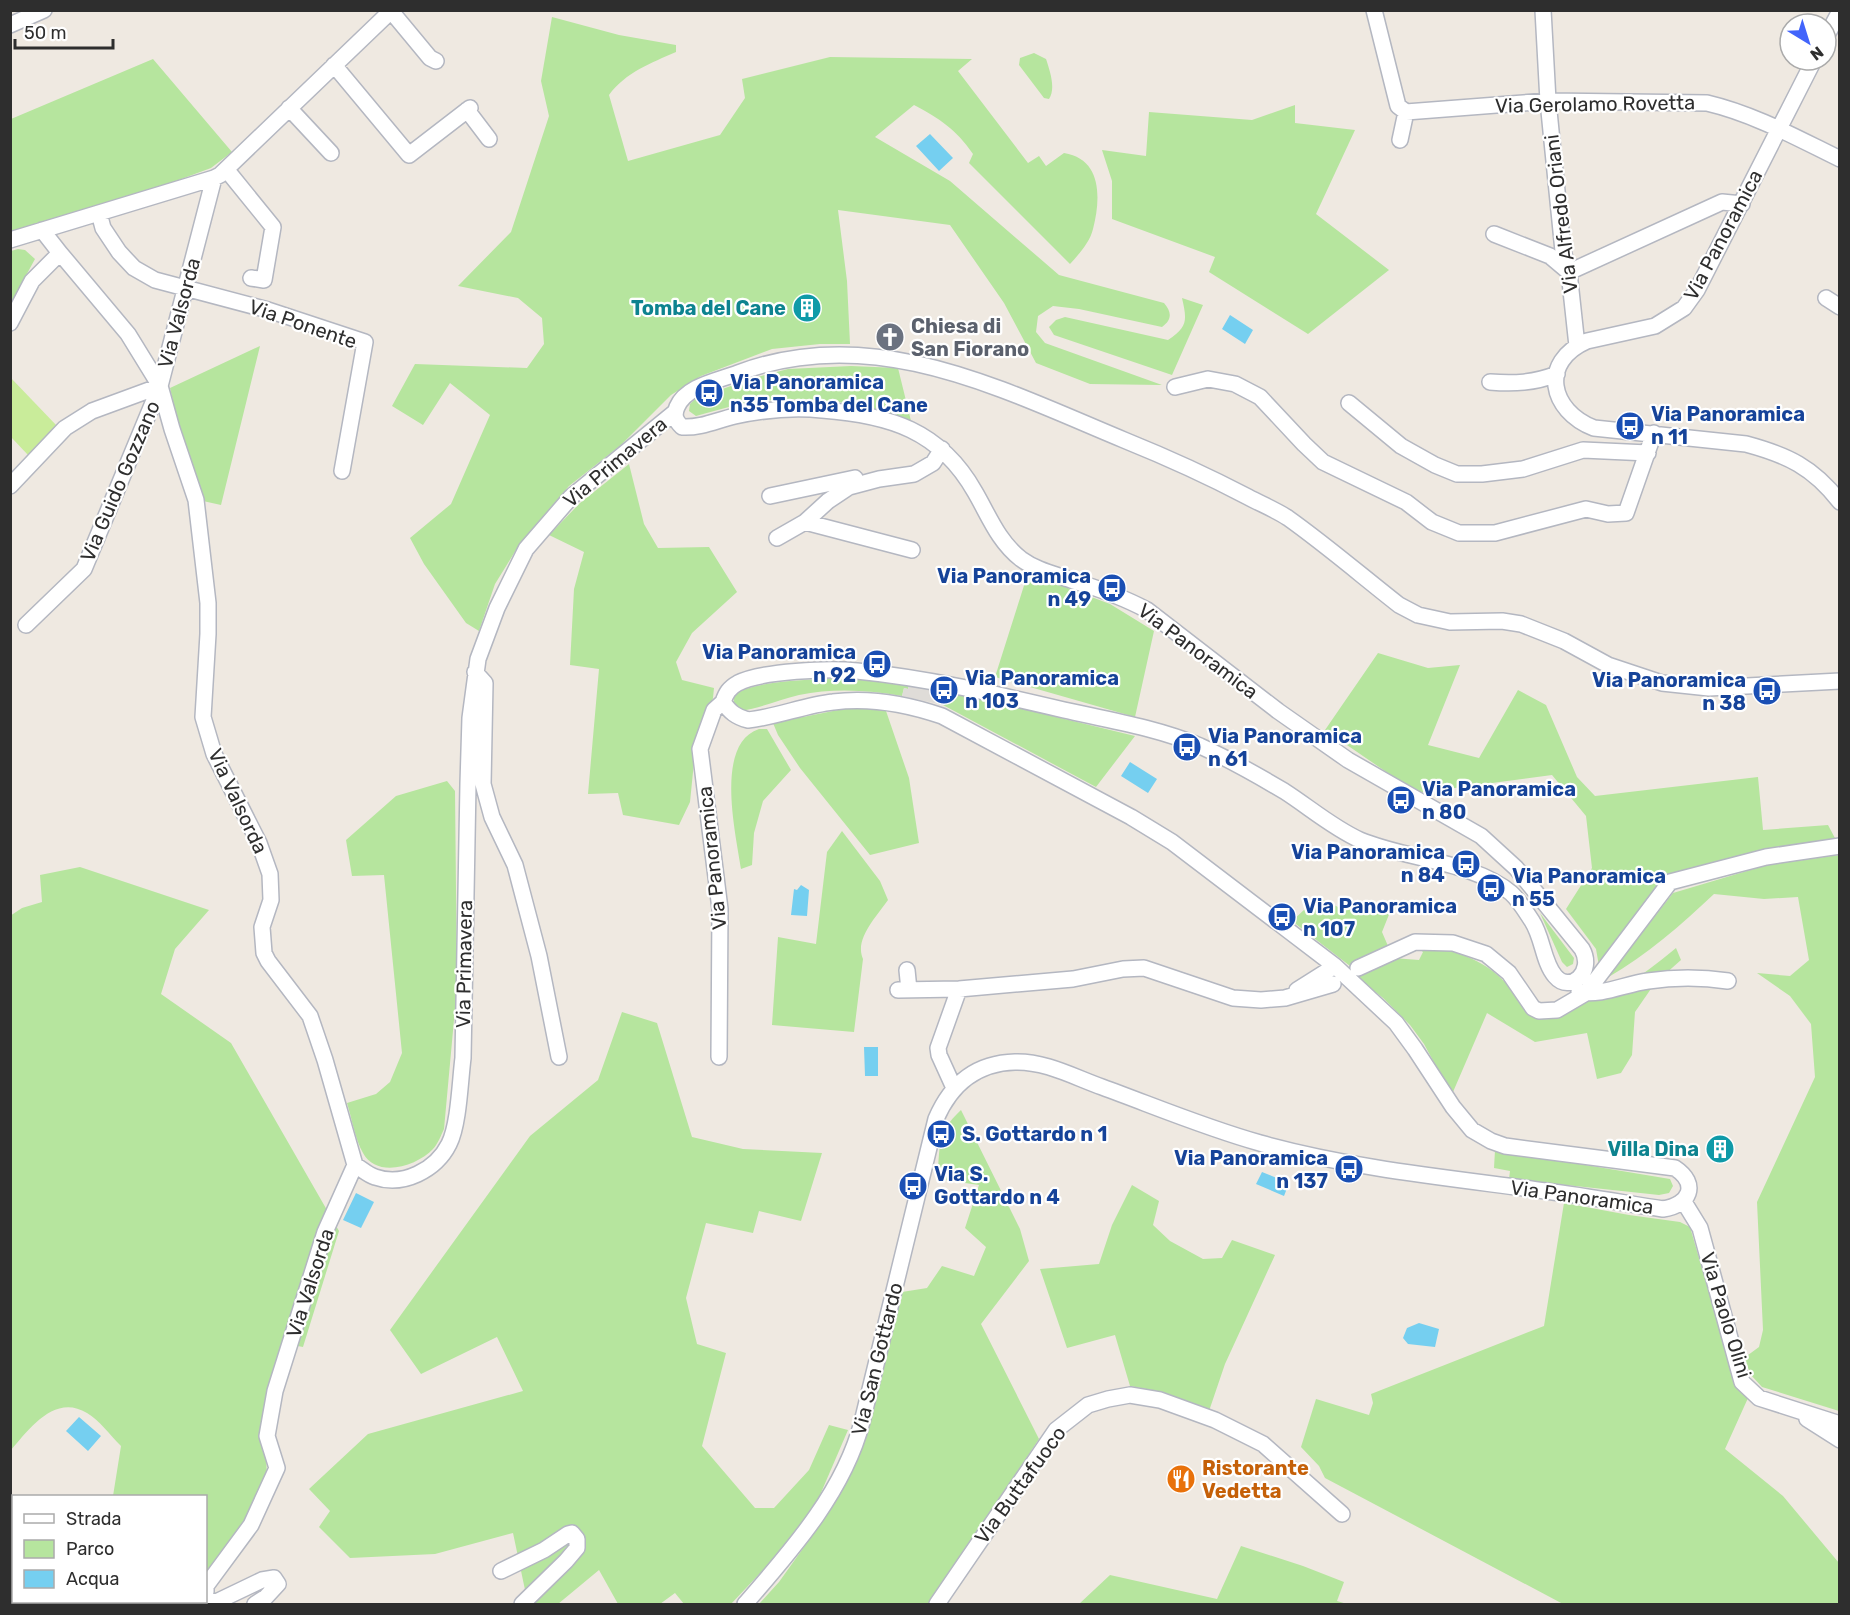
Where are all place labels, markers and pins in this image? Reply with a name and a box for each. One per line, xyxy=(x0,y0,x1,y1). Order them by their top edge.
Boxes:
building icon: Tomba del Cane xyxy=(791,292,823,324)
place label: Tomba del Cane xyxy=(631,296,786,320)
place label: Chiesa di San Fiorano xyxy=(911,314,1029,361)
church icon: Chiesa di San Fiorano xyxy=(874,321,906,353)
place label: Via Panoramica n35 Tomba del Cane xyxy=(730,370,928,417)
bus stop icon: Via Panoramica n35 Tomba del Cane xyxy=(693,377,725,409)
place label: Via Panoramica n 11 xyxy=(1651,402,1805,449)
bus stop icon: Via Panoramica n 11 xyxy=(1614,410,1646,442)
place label: Via Panoramica n 49 xyxy=(937,564,1091,611)
bus stop icon: Via Panoramica n 49 xyxy=(1096,572,1128,604)
place label: Via Panoramica n 92 xyxy=(702,640,856,687)
bus stop icon: Via Panoramica n 92 xyxy=(861,648,893,680)
place label: Via Panoramica n 103 xyxy=(965,666,1119,713)
place label: Via Panoramica n 38 xyxy=(1592,668,1746,715)
bus stop icon: Via Panoramica n 103 xyxy=(928,674,960,706)
bus stop icon: Via Panoramica n 38 xyxy=(1751,675,1783,707)
place label: Via Panoramica n 61 xyxy=(1208,724,1362,771)
bus stop icon: Via Panoramica n 61 xyxy=(1171,731,1203,763)
place label: Via Panoramica n 80 xyxy=(1422,777,1576,824)
bus stop icon: Via Panoramica n 80 xyxy=(1385,784,1417,816)
place label: Via Panoramica n 84 xyxy=(1291,840,1445,887)
bus stop icon: Via Panoramica n 84 xyxy=(1450,848,1482,880)
place label: Via Panoramica n 55 xyxy=(1512,864,1666,911)
bus stop icon: Via Panoramica n 55 xyxy=(1475,872,1507,904)
place label: Via Panoramica n 107 xyxy=(1303,894,1457,941)
bus stop icon: Via Panoramica n 107 xyxy=(1266,901,1298,933)
bus stop icon: S. Gottardo n 1 xyxy=(925,1118,957,1150)
place label: S. Gottardo n 1 xyxy=(962,1122,1107,1146)
building icon: Villa Dina xyxy=(1704,1133,1736,1165)
place label: Villa Dina xyxy=(1607,1137,1699,1161)
place label: Via Panoramica n 137 xyxy=(1174,1146,1328,1193)
bus stop icon: Via Panoramica n 137 xyxy=(1333,1153,1365,1185)
place label: Via S. Gottardo n 4 xyxy=(934,1162,1060,1209)
bus stop icon: Via S. Gottardo n 4 xyxy=(897,1170,929,1202)
place label: Ristorante Vedetta xyxy=(1202,1456,1309,1503)
restaurant icon: Ristorante Vedetta xyxy=(1165,1463,1197,1495)

